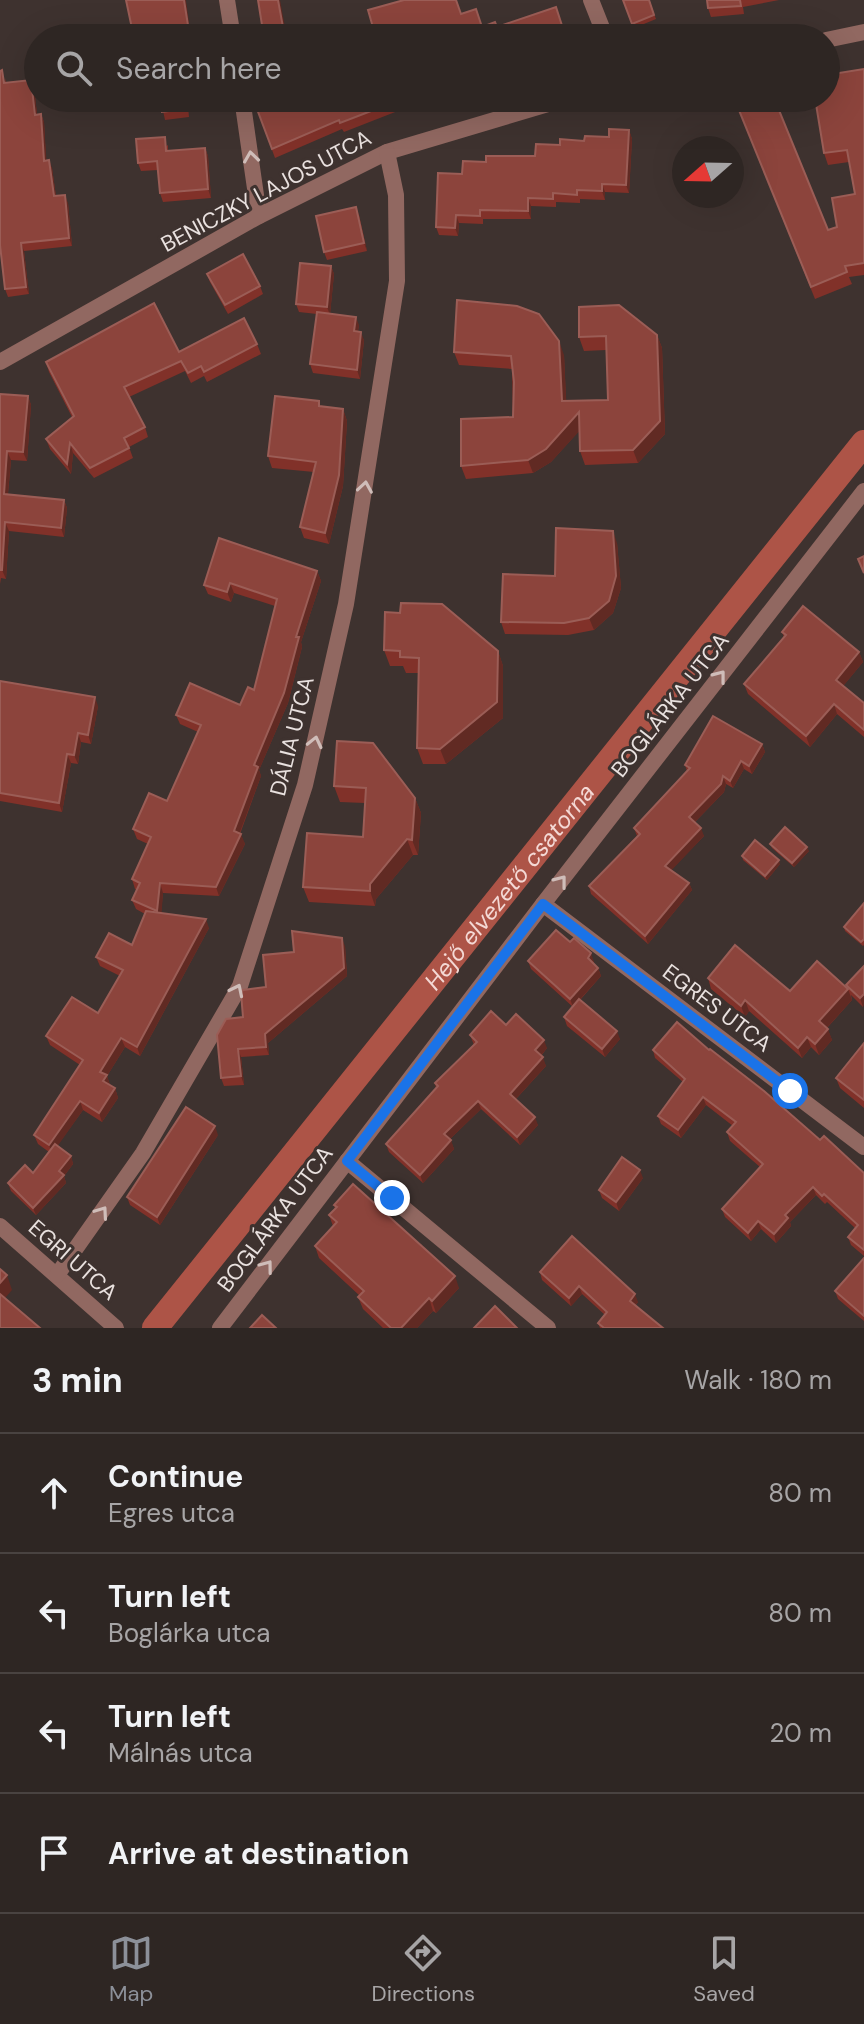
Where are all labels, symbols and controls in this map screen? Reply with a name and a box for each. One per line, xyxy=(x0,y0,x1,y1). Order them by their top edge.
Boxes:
search box xyxy=(24,24,840,112)
icon: search xyxy=(52,46,96,90)
text: Search here xyxy=(116,49,282,88)
street label: BENICZKY LAJOS UTCA xyxy=(156,123,376,259)
north arrow xyxy=(672,136,744,208)
one-way arrow xyxy=(242,150,259,163)
one-way arrow xyxy=(355,480,372,494)
street label: BOGLÁRKA UTCA xyxy=(605,627,735,783)
one-way arrow xyxy=(711,670,725,685)
street label: DÁLIA UTCA xyxy=(263,673,321,799)
one-way arrow xyxy=(306,736,323,750)
water label: Hejő elvezető csatorna xyxy=(417,777,601,996)
one-way arrow xyxy=(551,875,565,890)
street label: EGRES UTCA xyxy=(657,958,777,1058)
one-way arrow xyxy=(227,983,242,998)
route start xyxy=(772,1073,808,1109)
street label: BOGLÁRKA UTCA xyxy=(211,1140,339,1298)
route end xyxy=(374,1180,410,1216)
one-way arrow xyxy=(92,1206,107,1220)
street label: EGRI UTCA xyxy=(22,1213,124,1307)
one-way arrow xyxy=(258,1260,272,1275)
text: 3 min xyxy=(32,1358,123,1403)
text: Walk · 180 m xyxy=(684,1363,832,1397)
text: Continue xyxy=(108,1457,243,1496)
icon: ahead xyxy=(32,1471,76,1515)
text: 80 m xyxy=(768,1476,832,1510)
text: Egres utca xyxy=(108,1496,235,1530)
text: Turn left xyxy=(108,1577,231,1616)
icon: left xyxy=(32,1591,76,1635)
text: 80 m xyxy=(768,1596,832,1630)
text: Boglárka utca xyxy=(108,1616,270,1650)
text: Turn left xyxy=(108,1697,231,1736)
icon: left xyxy=(32,1711,76,1755)
text: 20 m xyxy=(769,1716,832,1750)
text: Málnás utca xyxy=(108,1736,253,1770)
icon: arrive xyxy=(32,1831,76,1875)
text: Arrive at destination xyxy=(108,1834,409,1873)
tab: Map xyxy=(109,1931,153,2008)
tab: Directions xyxy=(372,1931,475,2008)
tab: Saved xyxy=(693,1931,755,2008)

